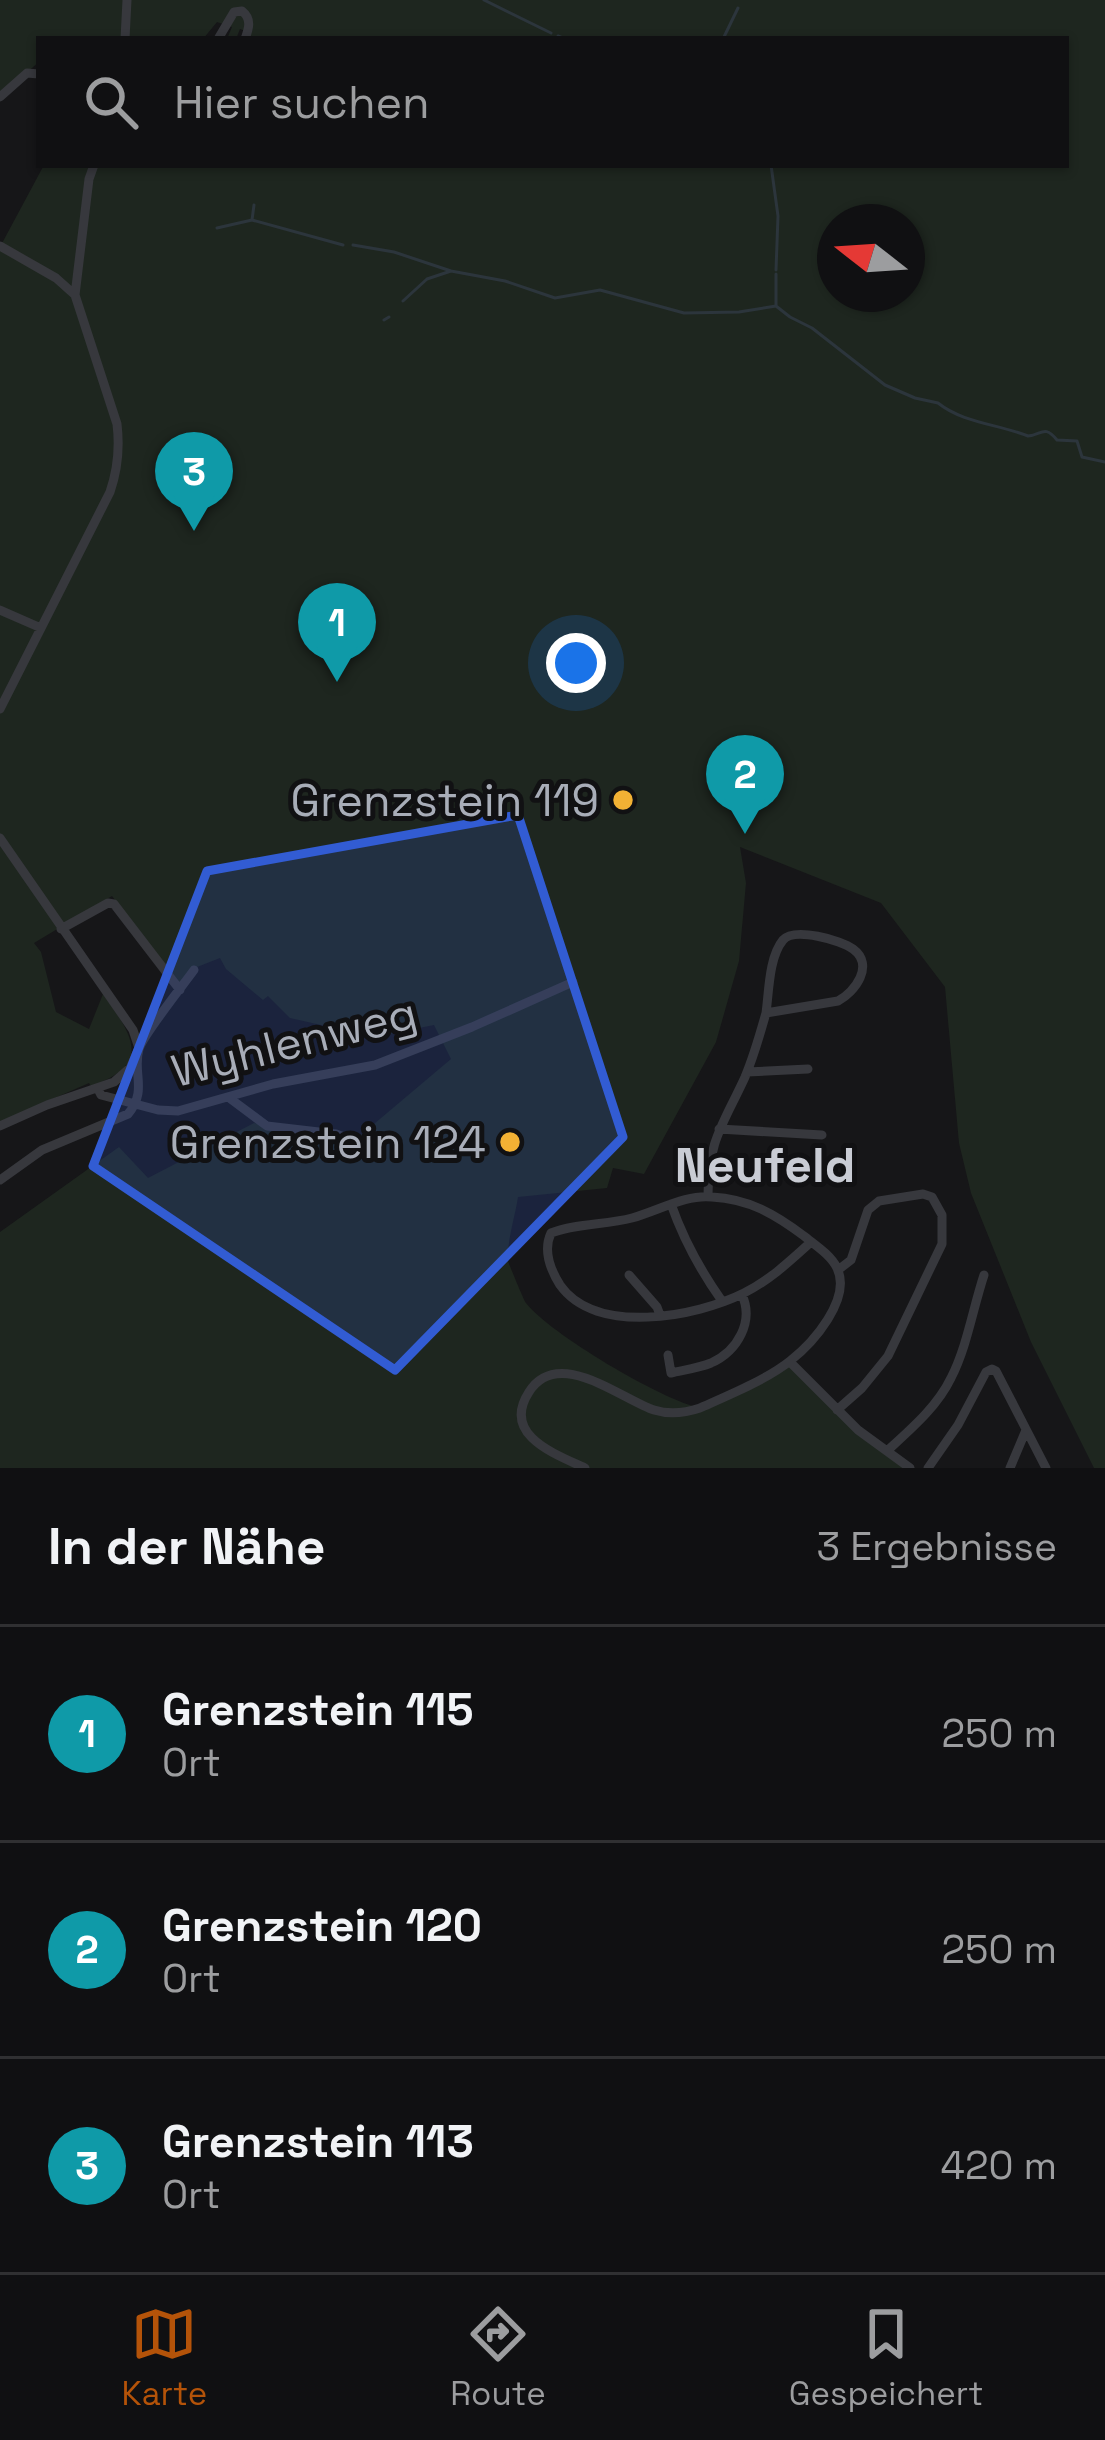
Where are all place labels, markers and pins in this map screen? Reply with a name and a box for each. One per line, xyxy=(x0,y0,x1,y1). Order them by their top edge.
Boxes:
pin: 3 xyxy=(155,432,233,531)
pin: 1 xyxy=(298,583,376,682)
pin: 2 xyxy=(706,735,784,834)
place label: Grenzstein 119 xyxy=(290,772,599,829)
marker: Grenzstein 119 xyxy=(610,787,636,813)
place label: Grenzstein 124 xyxy=(170,1114,486,1171)
marker: Grenzstein 124 xyxy=(497,1129,523,1155)

